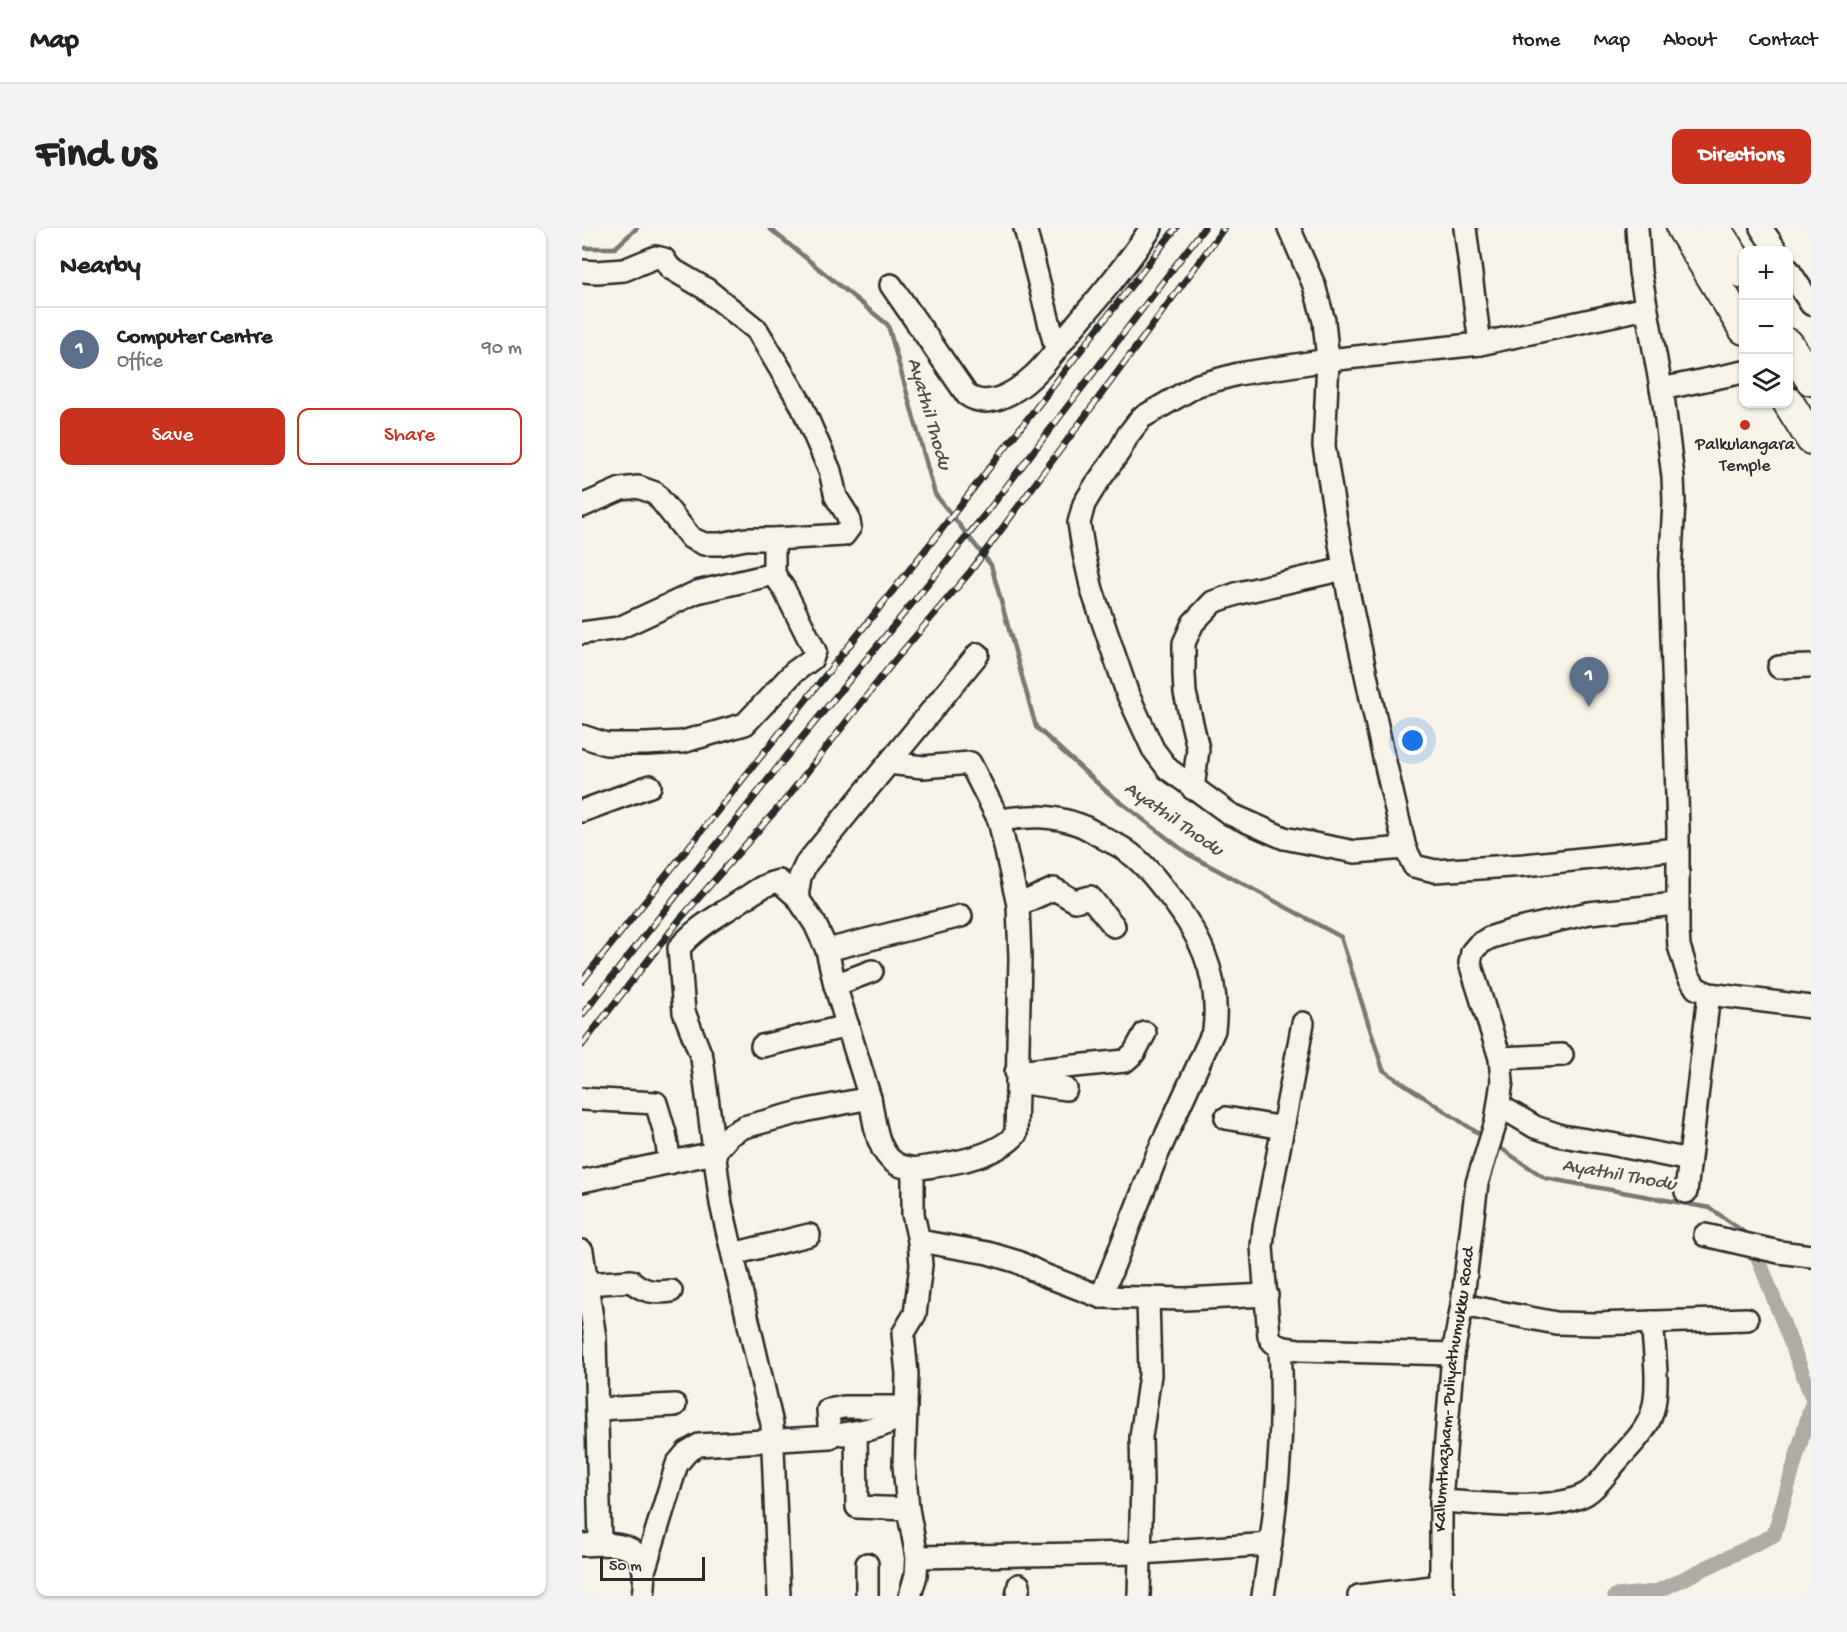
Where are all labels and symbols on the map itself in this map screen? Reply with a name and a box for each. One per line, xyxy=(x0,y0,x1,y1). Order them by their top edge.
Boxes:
water label: Ayathil Thodu xyxy=(901,356,955,474)
marker: Palkulangara Temple xyxy=(1738,418,1752,432)
place label: Palkulangara Temple xyxy=(1694,435,1796,477)
pin: 1 xyxy=(1570,658,1608,707)
your location xyxy=(1398,726,1427,755)
water label: Ayathil Thodu xyxy=(1119,778,1228,863)
water label: Ayathil Thodu xyxy=(1560,1155,1679,1198)
street label: Kallumthazham- Puliyathumukku Road xyxy=(1430,1244,1480,1532)
scale bar xyxy=(600,1554,705,1582)

